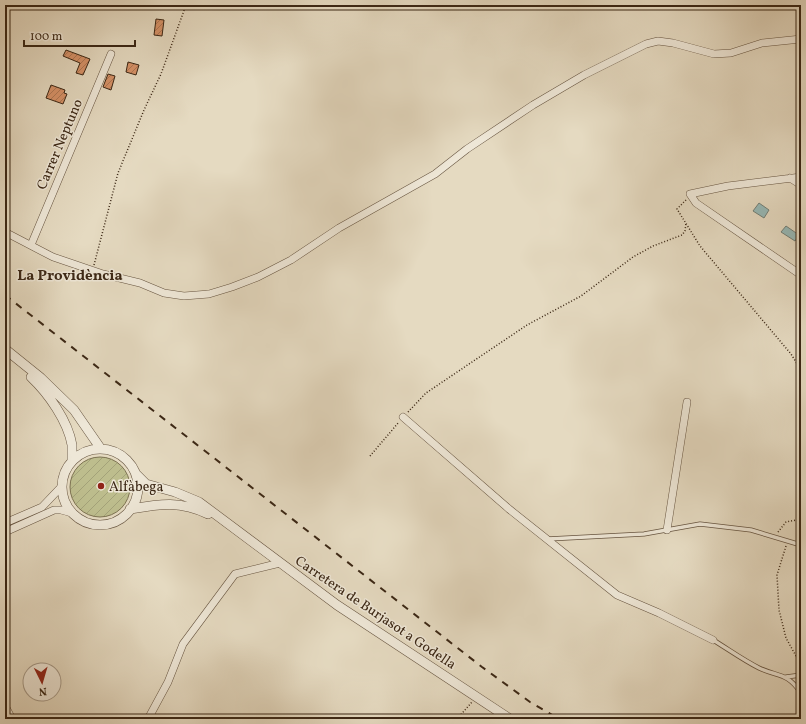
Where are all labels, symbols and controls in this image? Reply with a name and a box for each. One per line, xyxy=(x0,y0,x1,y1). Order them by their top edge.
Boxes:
scale bar xyxy=(24,22,135,48)
text: 100 m xyxy=(30,29,63,45)
street label: Carrer Neptuno xyxy=(33,96,88,193)
district label: La Providència xyxy=(17,266,123,287)
place label: Alfàbega xyxy=(109,478,163,497)
marker: Alfàbega xyxy=(96,481,106,491)
street label: Carretera de Burjasot a Godella xyxy=(291,552,460,674)
north arrow xyxy=(22,662,62,702)
text: N xyxy=(38,683,47,698)

